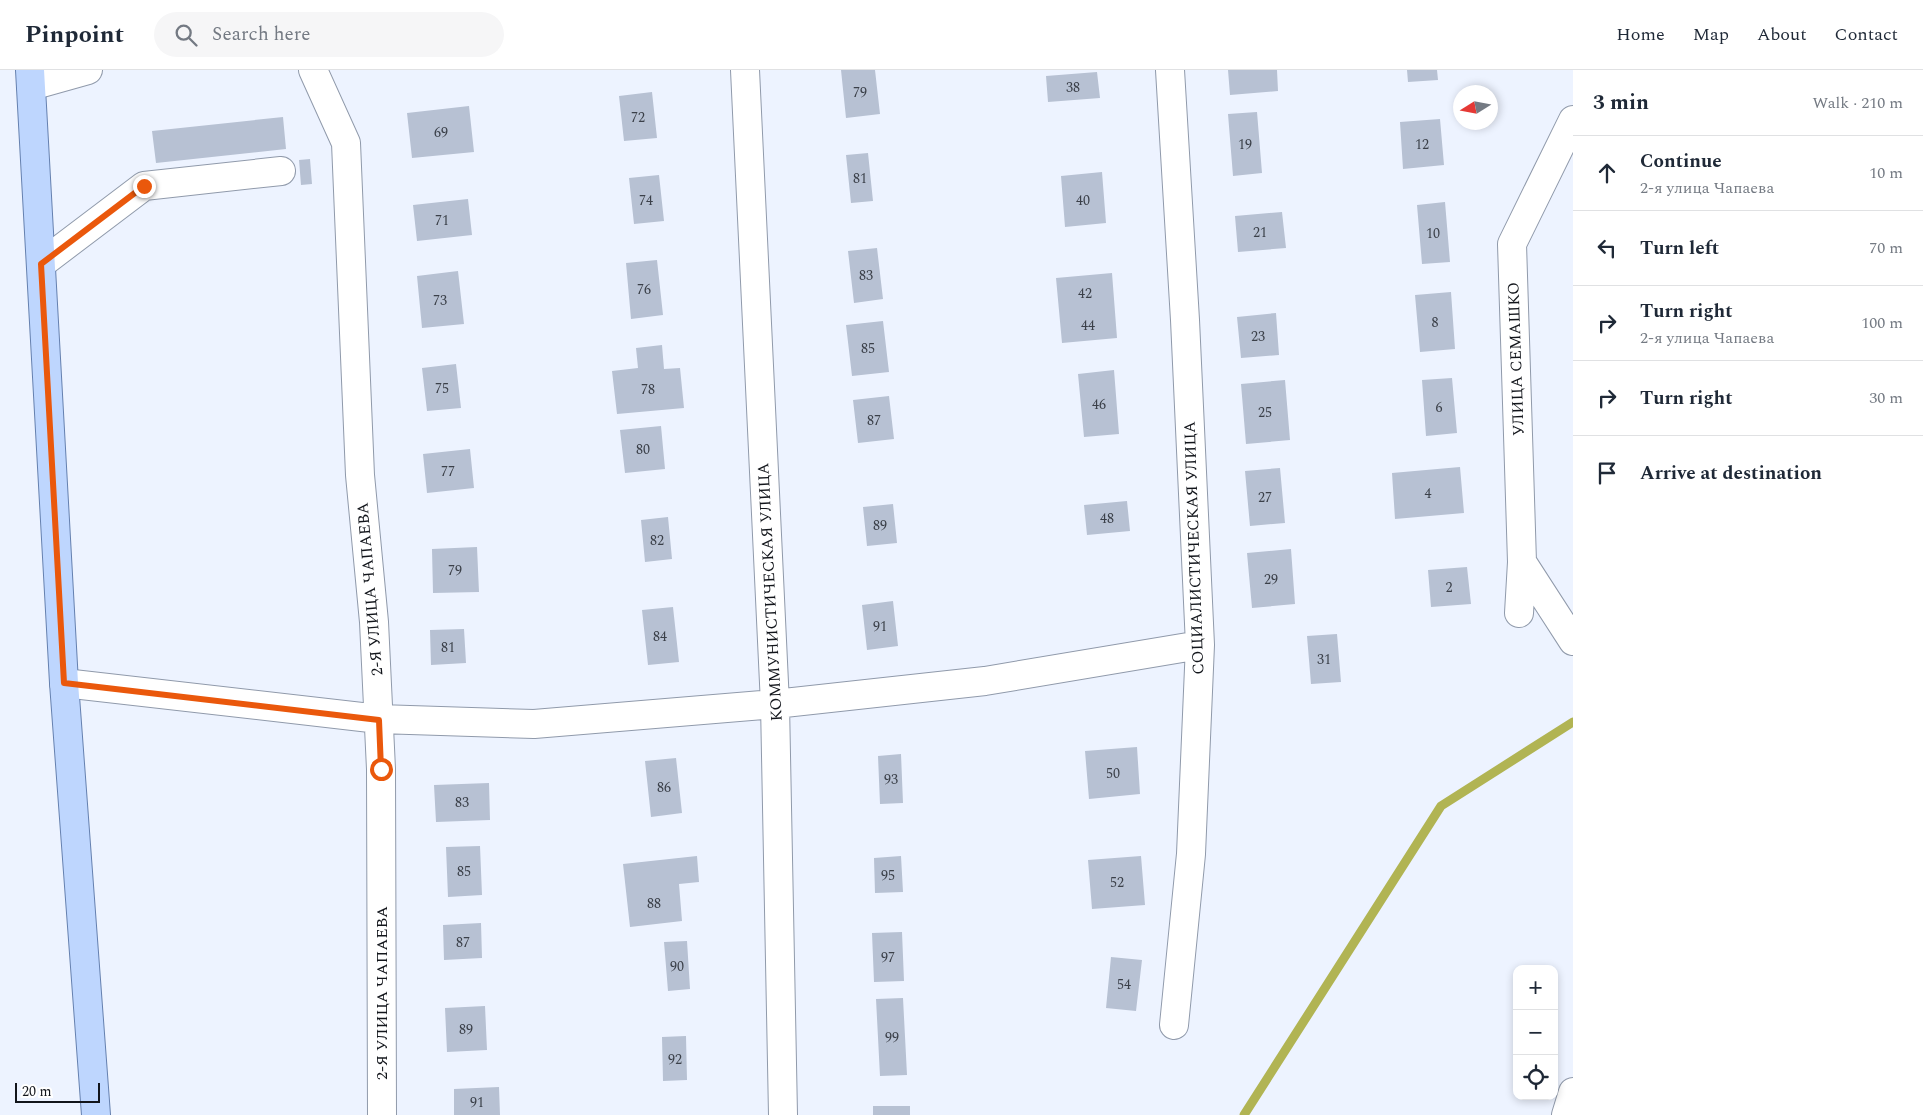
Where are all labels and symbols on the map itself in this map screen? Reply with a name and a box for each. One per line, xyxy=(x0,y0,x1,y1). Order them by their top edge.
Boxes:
house number: 38 xyxy=(1066,77,1080,98)
house number: 79 xyxy=(853,82,867,103)
north arrow xyxy=(1453,85,1498,130)
house number: 72 xyxy=(631,107,645,128)
house number: 69 xyxy=(434,122,448,143)
house number: 19 xyxy=(1238,134,1252,155)
house number: 12 xyxy=(1415,134,1429,155)
house number: 81 xyxy=(853,168,867,189)
route end xyxy=(133,175,156,198)
house number: 74 xyxy=(639,190,653,211)
house number: 40 xyxy=(1076,190,1090,211)
house number: 71 xyxy=(435,210,449,231)
house number: 21 xyxy=(1253,222,1267,243)
house number: 10 xyxy=(1426,223,1440,244)
house number: 83 xyxy=(859,265,873,286)
house number: 76 xyxy=(637,279,651,300)
street label: УЛИЦА СЕМАШКО xyxy=(1501,282,1531,436)
house number: 42 xyxy=(1078,283,1092,304)
house number: 73 xyxy=(433,290,447,311)
house number: 8 xyxy=(1432,312,1439,333)
house number: 44 xyxy=(1081,315,1095,336)
house number: 23 xyxy=(1251,326,1265,347)
house number: 85 xyxy=(861,338,875,359)
house number: 75 xyxy=(435,378,449,399)
house number: 78 xyxy=(641,379,655,400)
house number: 46 xyxy=(1092,394,1106,415)
house number: 6 xyxy=(1436,397,1443,418)
house number: 25 xyxy=(1258,402,1272,423)
house number: 87 xyxy=(867,410,881,431)
street label: СОЦИАЛИСТИЧЕСКАЯ УЛИЦА xyxy=(1178,421,1210,675)
house number: 80 xyxy=(636,439,650,460)
house number: 77 xyxy=(441,461,455,482)
street label: КОММУНИСТИЧЕСКАЯ УЛИЦА xyxy=(751,462,789,722)
house number: 4 xyxy=(1425,483,1432,504)
house number: 27 xyxy=(1258,487,1272,508)
street label: 2-Я УЛИЦА ЧАПАЕВА xyxy=(350,501,390,677)
house number: 48 xyxy=(1100,508,1114,529)
house number: 89 xyxy=(873,515,887,536)
house number: 82 xyxy=(650,530,664,551)
house number: 79 xyxy=(448,560,462,581)
house number: 29 xyxy=(1264,569,1278,590)
house number: 2 xyxy=(1446,577,1453,598)
house number: 91 xyxy=(873,616,887,637)
house number: 84 xyxy=(653,626,667,647)
house number: 81 xyxy=(441,637,455,658)
house number: 31 xyxy=(1317,649,1331,670)
route start xyxy=(370,758,393,781)
house number: 50 xyxy=(1106,763,1120,784)
house number: 93 xyxy=(884,769,898,790)
house number: 86 xyxy=(657,777,671,798)
house number: 83 xyxy=(455,792,469,813)
house number: 85 xyxy=(457,861,471,882)
house number: 95 xyxy=(881,865,895,886)
house number: 52 xyxy=(1110,872,1124,893)
house number: 88 xyxy=(647,893,661,914)
street label: 2-Я УЛИЦА ЧАПАЕВА xyxy=(370,906,394,1080)
house number: 87 xyxy=(456,932,470,953)
house number: 97 xyxy=(881,947,895,968)
house number: 90 xyxy=(670,956,684,977)
house number: 54 xyxy=(1117,974,1131,995)
house number: 89 xyxy=(459,1019,473,1040)
house number: 99 xyxy=(885,1027,899,1048)
house number: 92 xyxy=(668,1049,682,1070)
scale bar xyxy=(15,1080,100,1103)
house number: 91 xyxy=(470,1092,484,1113)

